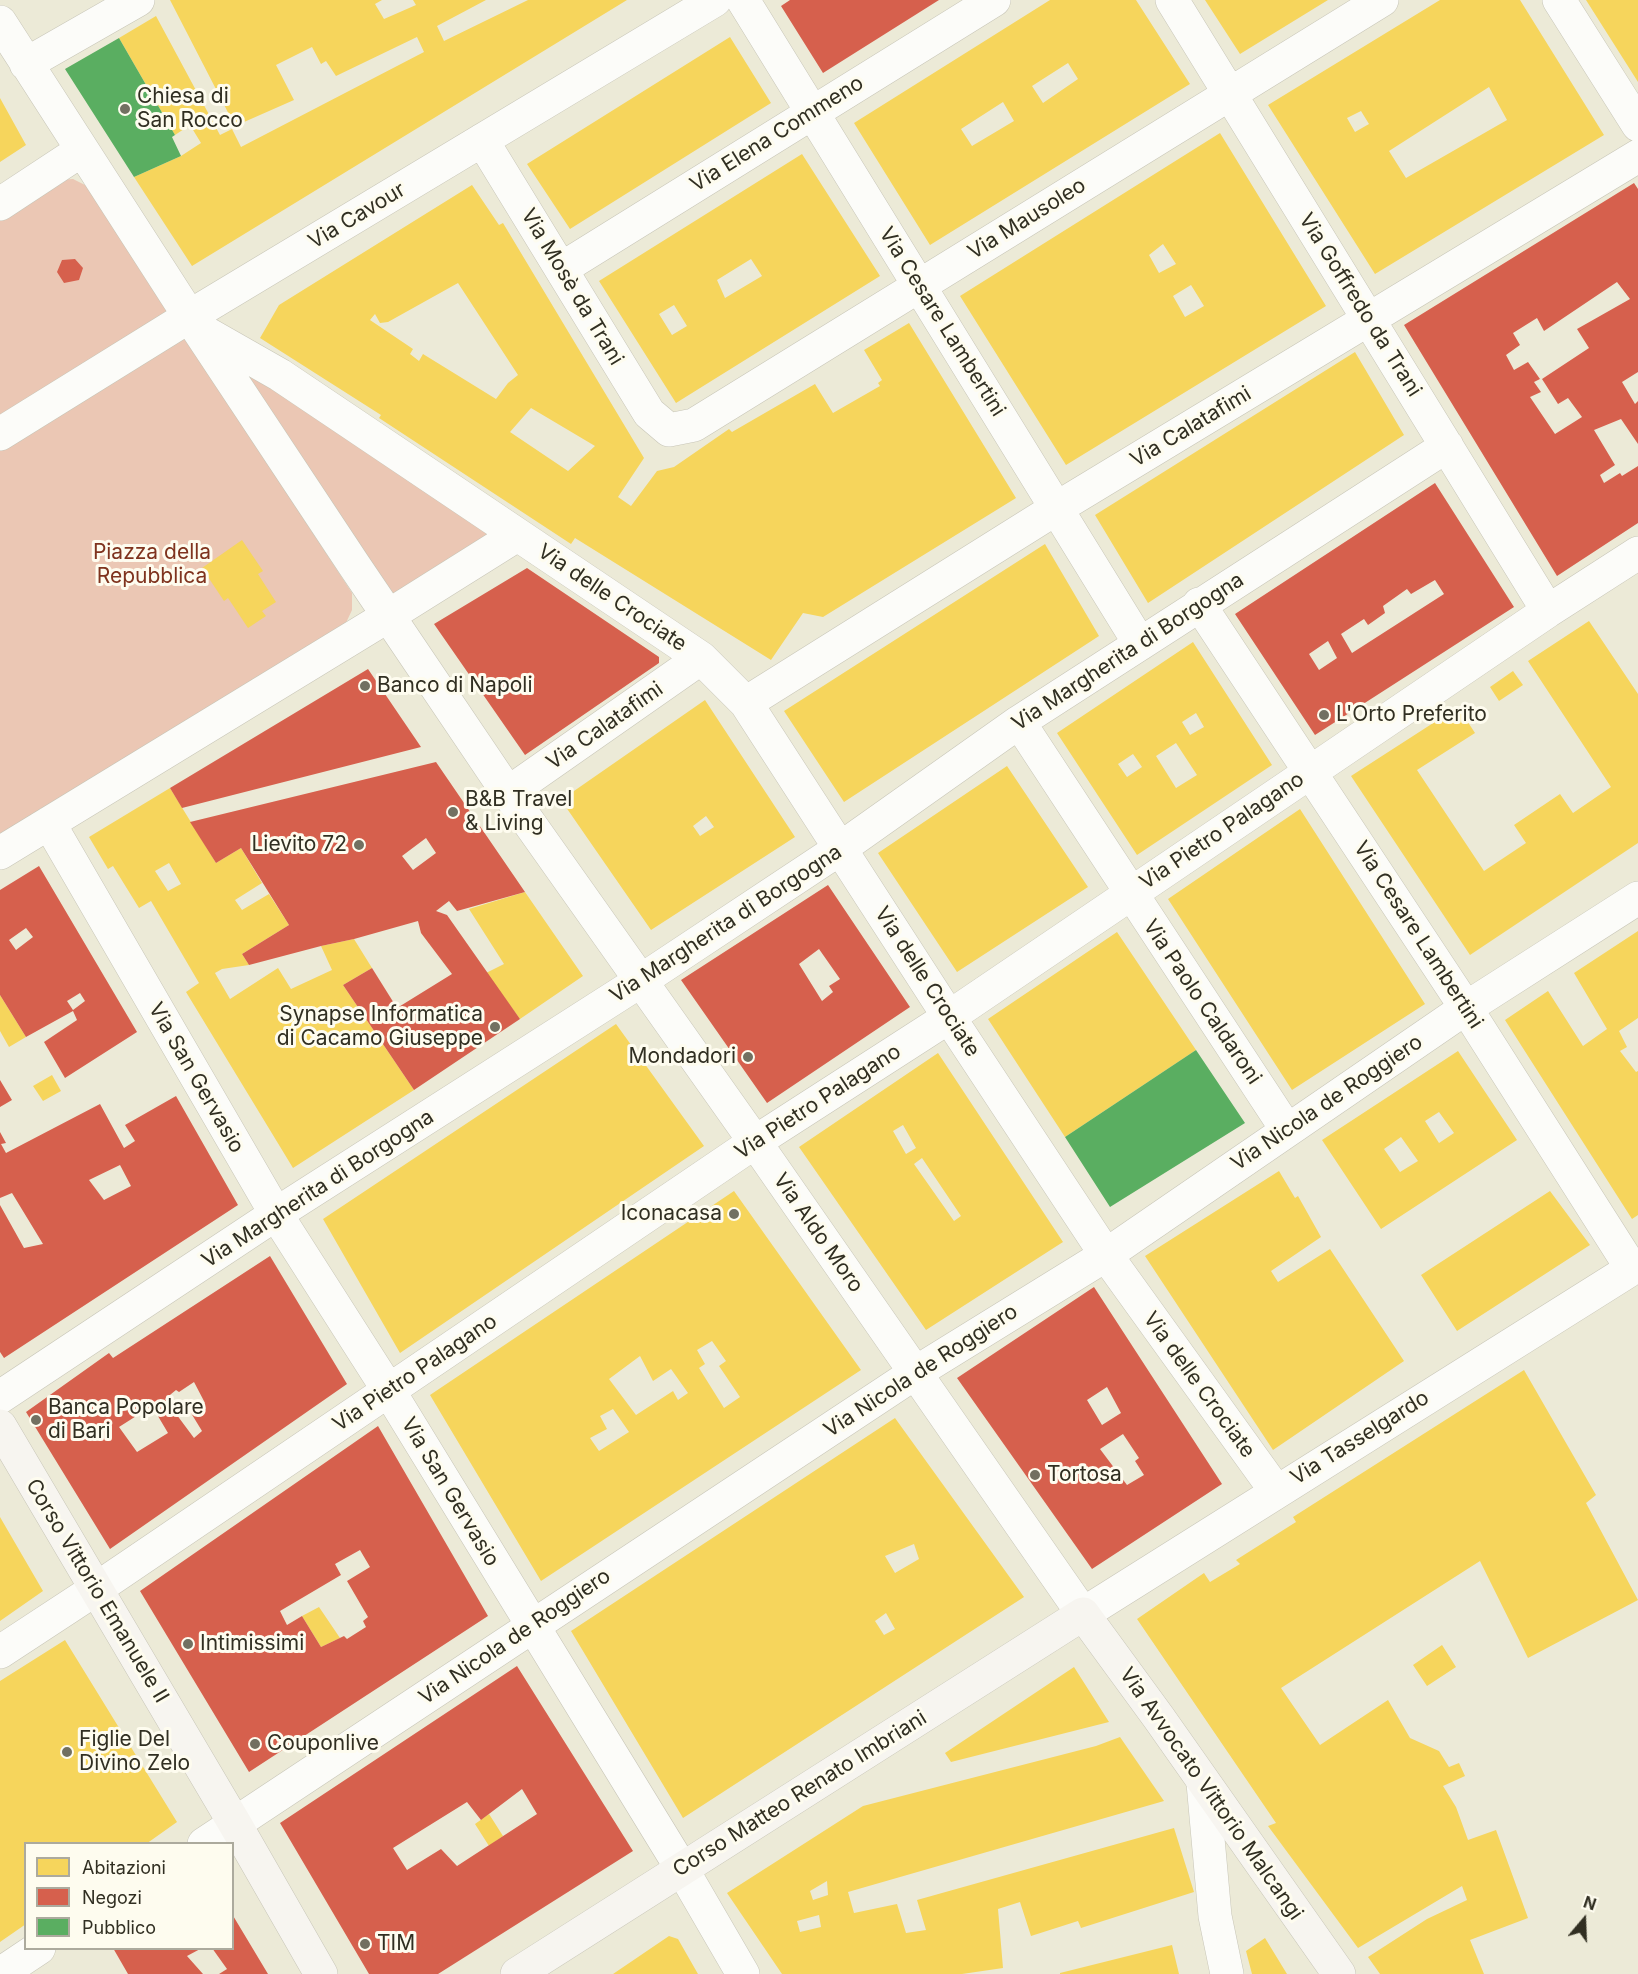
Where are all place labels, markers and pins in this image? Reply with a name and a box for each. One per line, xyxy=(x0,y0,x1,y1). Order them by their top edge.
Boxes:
place label: Chiesa di San Rocco xyxy=(137,84,243,134)
marker: Chiesa di San Rocco xyxy=(118,102,132,116)
place label: Banco di Napoli xyxy=(377,673,533,699)
marker: Banco di Napoli xyxy=(358,679,372,693)
place label: L'Orto Preferito xyxy=(1336,702,1487,728)
marker: L'Orto Preferito xyxy=(1317,708,1331,722)
place label: B&B Travel & Living xyxy=(465,787,572,837)
marker: B&B Travel & Living xyxy=(446,805,460,819)
place label: Lievito 72 xyxy=(251,832,347,858)
marker: Lievito 72 xyxy=(352,838,366,852)
place label: Synapse Informatica di Cacamo Giuseppe xyxy=(277,1002,483,1052)
marker: Synapse Informatica di Cacamo Giuseppe xyxy=(488,1020,502,1034)
place label: Mondadori xyxy=(629,1044,736,1070)
marker: Mondadori xyxy=(741,1050,755,1064)
place label: Iconacasa xyxy=(621,1201,722,1227)
marker: Iconacasa xyxy=(727,1207,741,1221)
place label: Banca Popolare di Bari xyxy=(48,1395,204,1445)
marker: Banca Popolare di Bari xyxy=(29,1413,43,1427)
place label: Tortosa xyxy=(1047,1462,1122,1488)
marker: Tortosa xyxy=(1028,1468,1042,1482)
place label: Intimissimi xyxy=(200,1631,304,1657)
marker: Intimissimi xyxy=(181,1637,195,1651)
place label: Figlie Del Divino Zelo xyxy=(79,1727,190,1777)
place label: Couponlive xyxy=(267,1731,379,1757)
marker: Couponlive xyxy=(248,1737,262,1751)
marker: Figlie Del Divino Zelo xyxy=(60,1745,74,1759)
place label: TIM xyxy=(377,1931,415,1957)
marker: TIM xyxy=(358,1937,372,1951)

